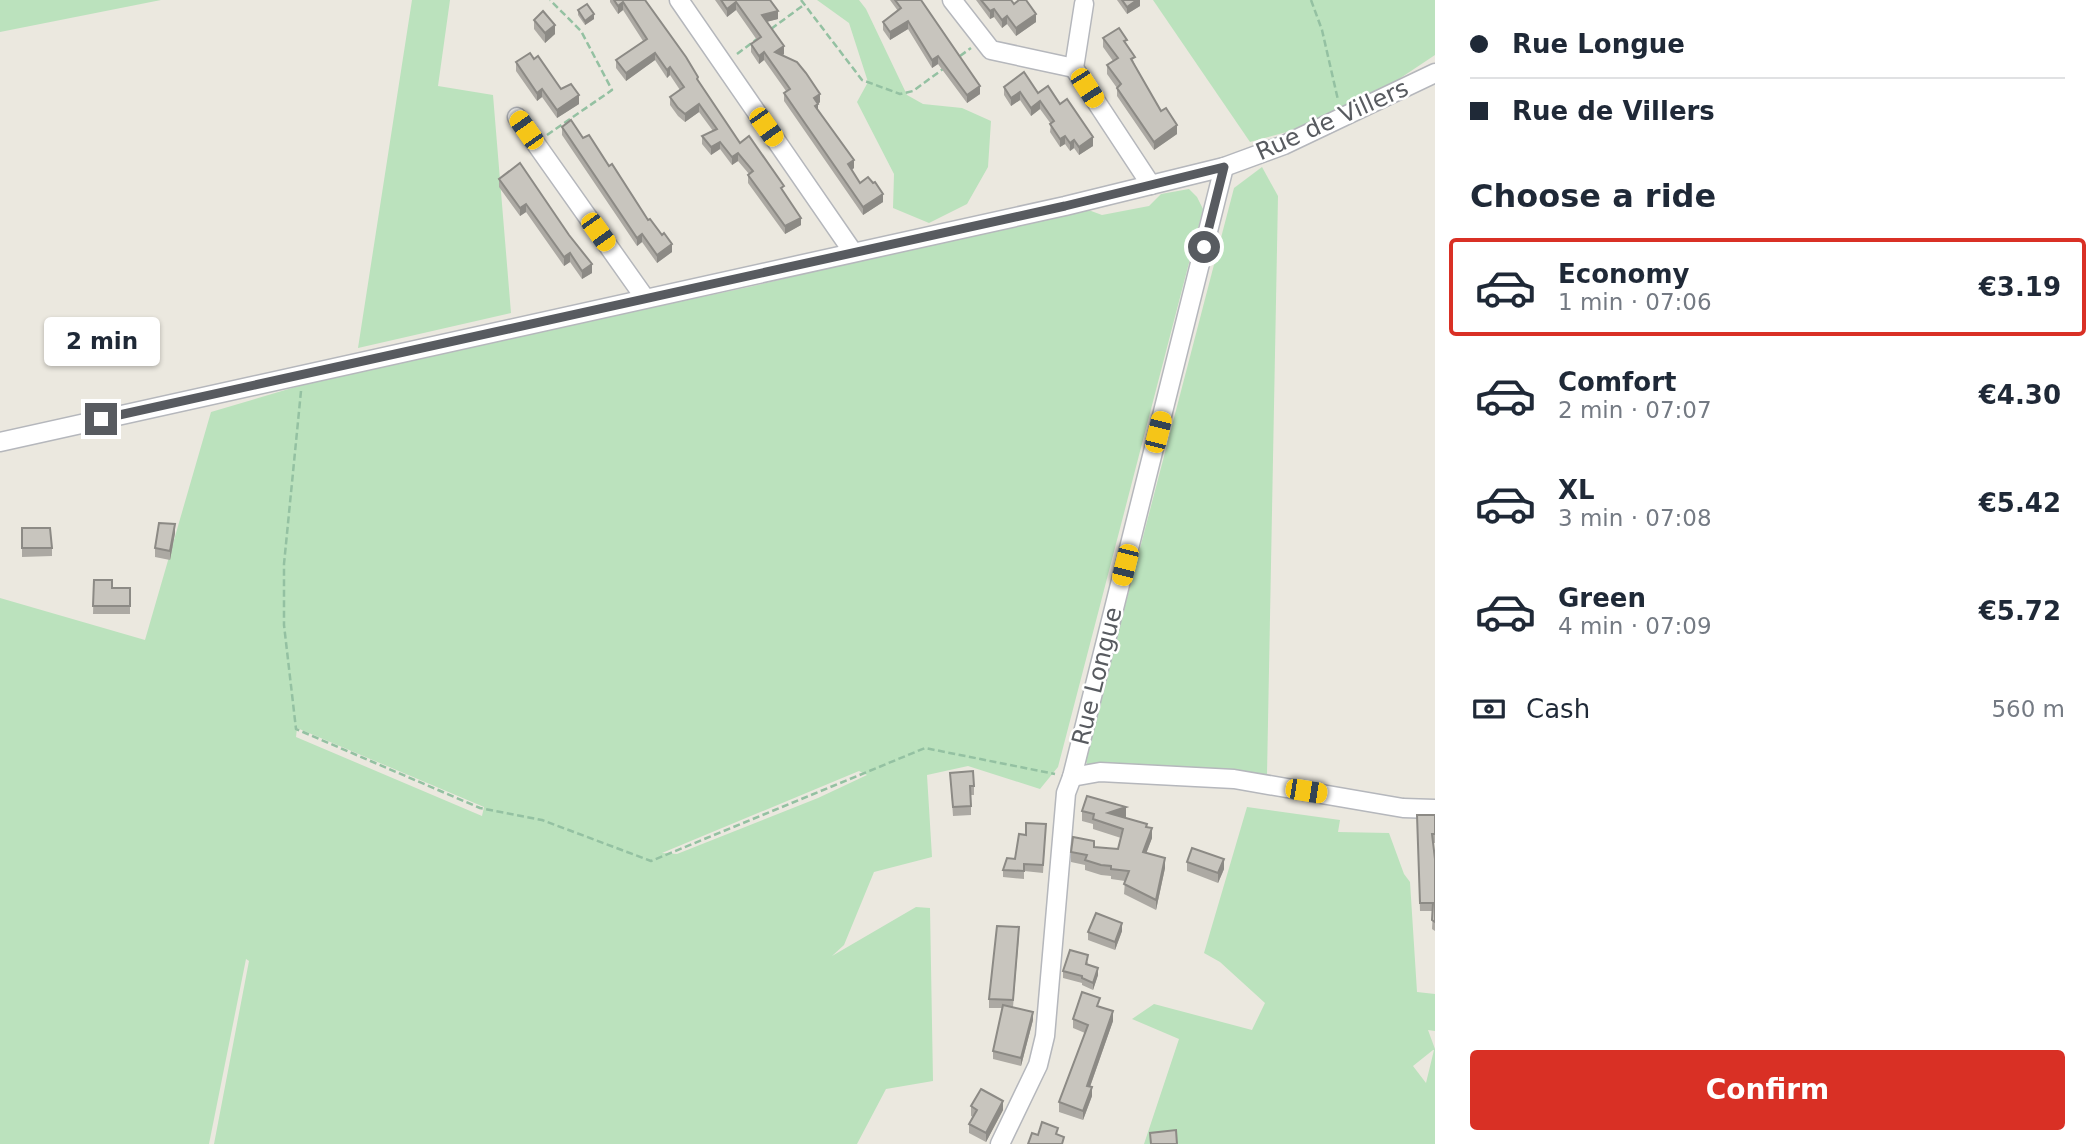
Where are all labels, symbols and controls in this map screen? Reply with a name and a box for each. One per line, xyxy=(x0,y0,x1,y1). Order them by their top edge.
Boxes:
text: Rue Longue xyxy=(1512,29,1685,59)
car xyxy=(1067,65,1108,111)
street label: Rue de Villers xyxy=(1251,74,1413,166)
text: Rue de Villers xyxy=(1512,96,1715,126)
car xyxy=(746,104,787,150)
car xyxy=(506,107,547,153)
text: Choose a ride xyxy=(1470,177,1716,215)
car xyxy=(578,209,619,255)
route start xyxy=(1188,231,1220,263)
icon: car xyxy=(1474,256,1537,319)
text: Economy xyxy=(1558,259,1689,289)
text: €3.19 xyxy=(1979,272,2061,302)
text: 1 min · 07:06 xyxy=(1558,289,1712,315)
callout: 2 min xyxy=(43,318,159,366)
text: 2 min xyxy=(66,328,138,354)
icon: car xyxy=(1474,364,1537,427)
text: Comfort xyxy=(1558,367,1676,397)
text: €4.30 xyxy=(1979,380,2061,410)
text: 2 min · 07:07 xyxy=(1558,397,1712,423)
route end xyxy=(85,403,117,435)
car xyxy=(1143,409,1174,455)
icon: car xyxy=(1474,472,1537,535)
text: XL xyxy=(1558,475,1595,505)
text: €5.42 xyxy=(1979,488,2061,518)
text: 3 min · 07:08 xyxy=(1558,505,1712,531)
car xyxy=(1110,542,1141,588)
icon: car xyxy=(1474,580,1537,643)
text: Green xyxy=(1558,583,1646,613)
text: €5.72 xyxy=(1979,596,2061,626)
street label: Rue Longue xyxy=(1066,604,1128,748)
text: 4 min · 07:09 xyxy=(1558,613,1712,639)
icon: cash xyxy=(1470,690,1508,728)
text: Cash xyxy=(1526,694,1590,724)
text: 560 m xyxy=(1991,696,2065,722)
car xyxy=(1284,777,1329,805)
button: Confirm xyxy=(1470,1050,2065,1130)

